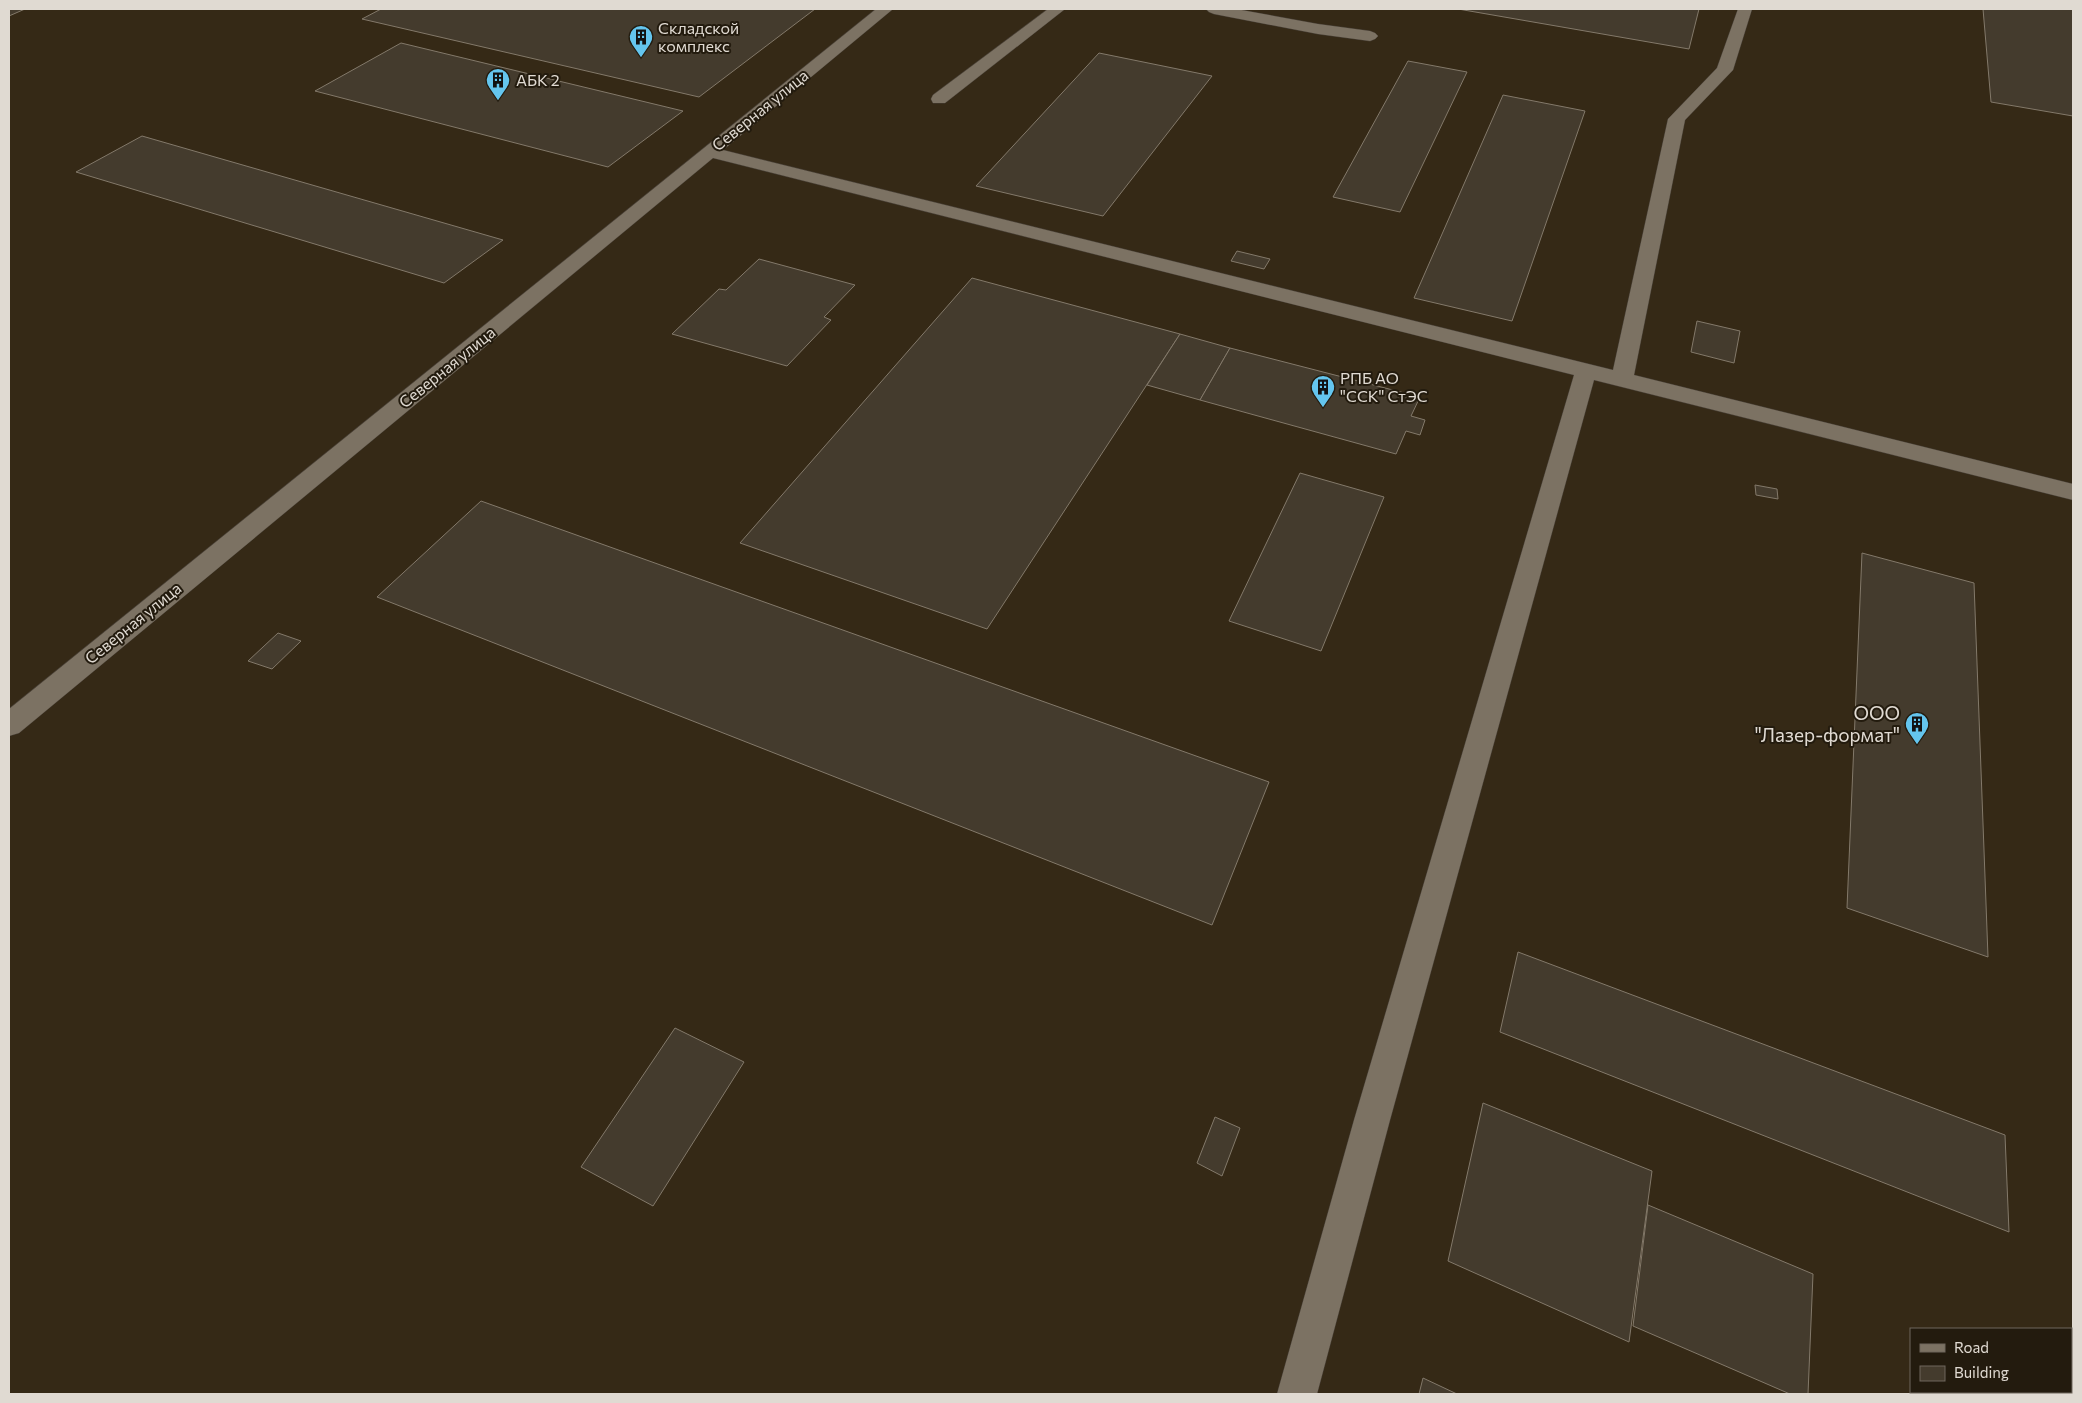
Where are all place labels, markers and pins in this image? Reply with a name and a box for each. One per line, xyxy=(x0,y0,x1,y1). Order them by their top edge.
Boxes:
place label: Складской комплекс xyxy=(658,18,739,55)
building icon: Складской комплекс xyxy=(628,24,654,58)
building icon: АБК 2 xyxy=(485,67,511,101)
place label: АБК 2 xyxy=(516,70,560,89)
place label: РПБ АО "ССК" СтЭС xyxy=(1340,368,1428,405)
building icon: РПБ АО "ССК" СтЭС xyxy=(1310,374,1336,408)
place label: ООО "Лазер-формат" xyxy=(1755,701,1900,746)
building icon: ООО "Лазер-формат" xyxy=(1904,711,1930,745)

